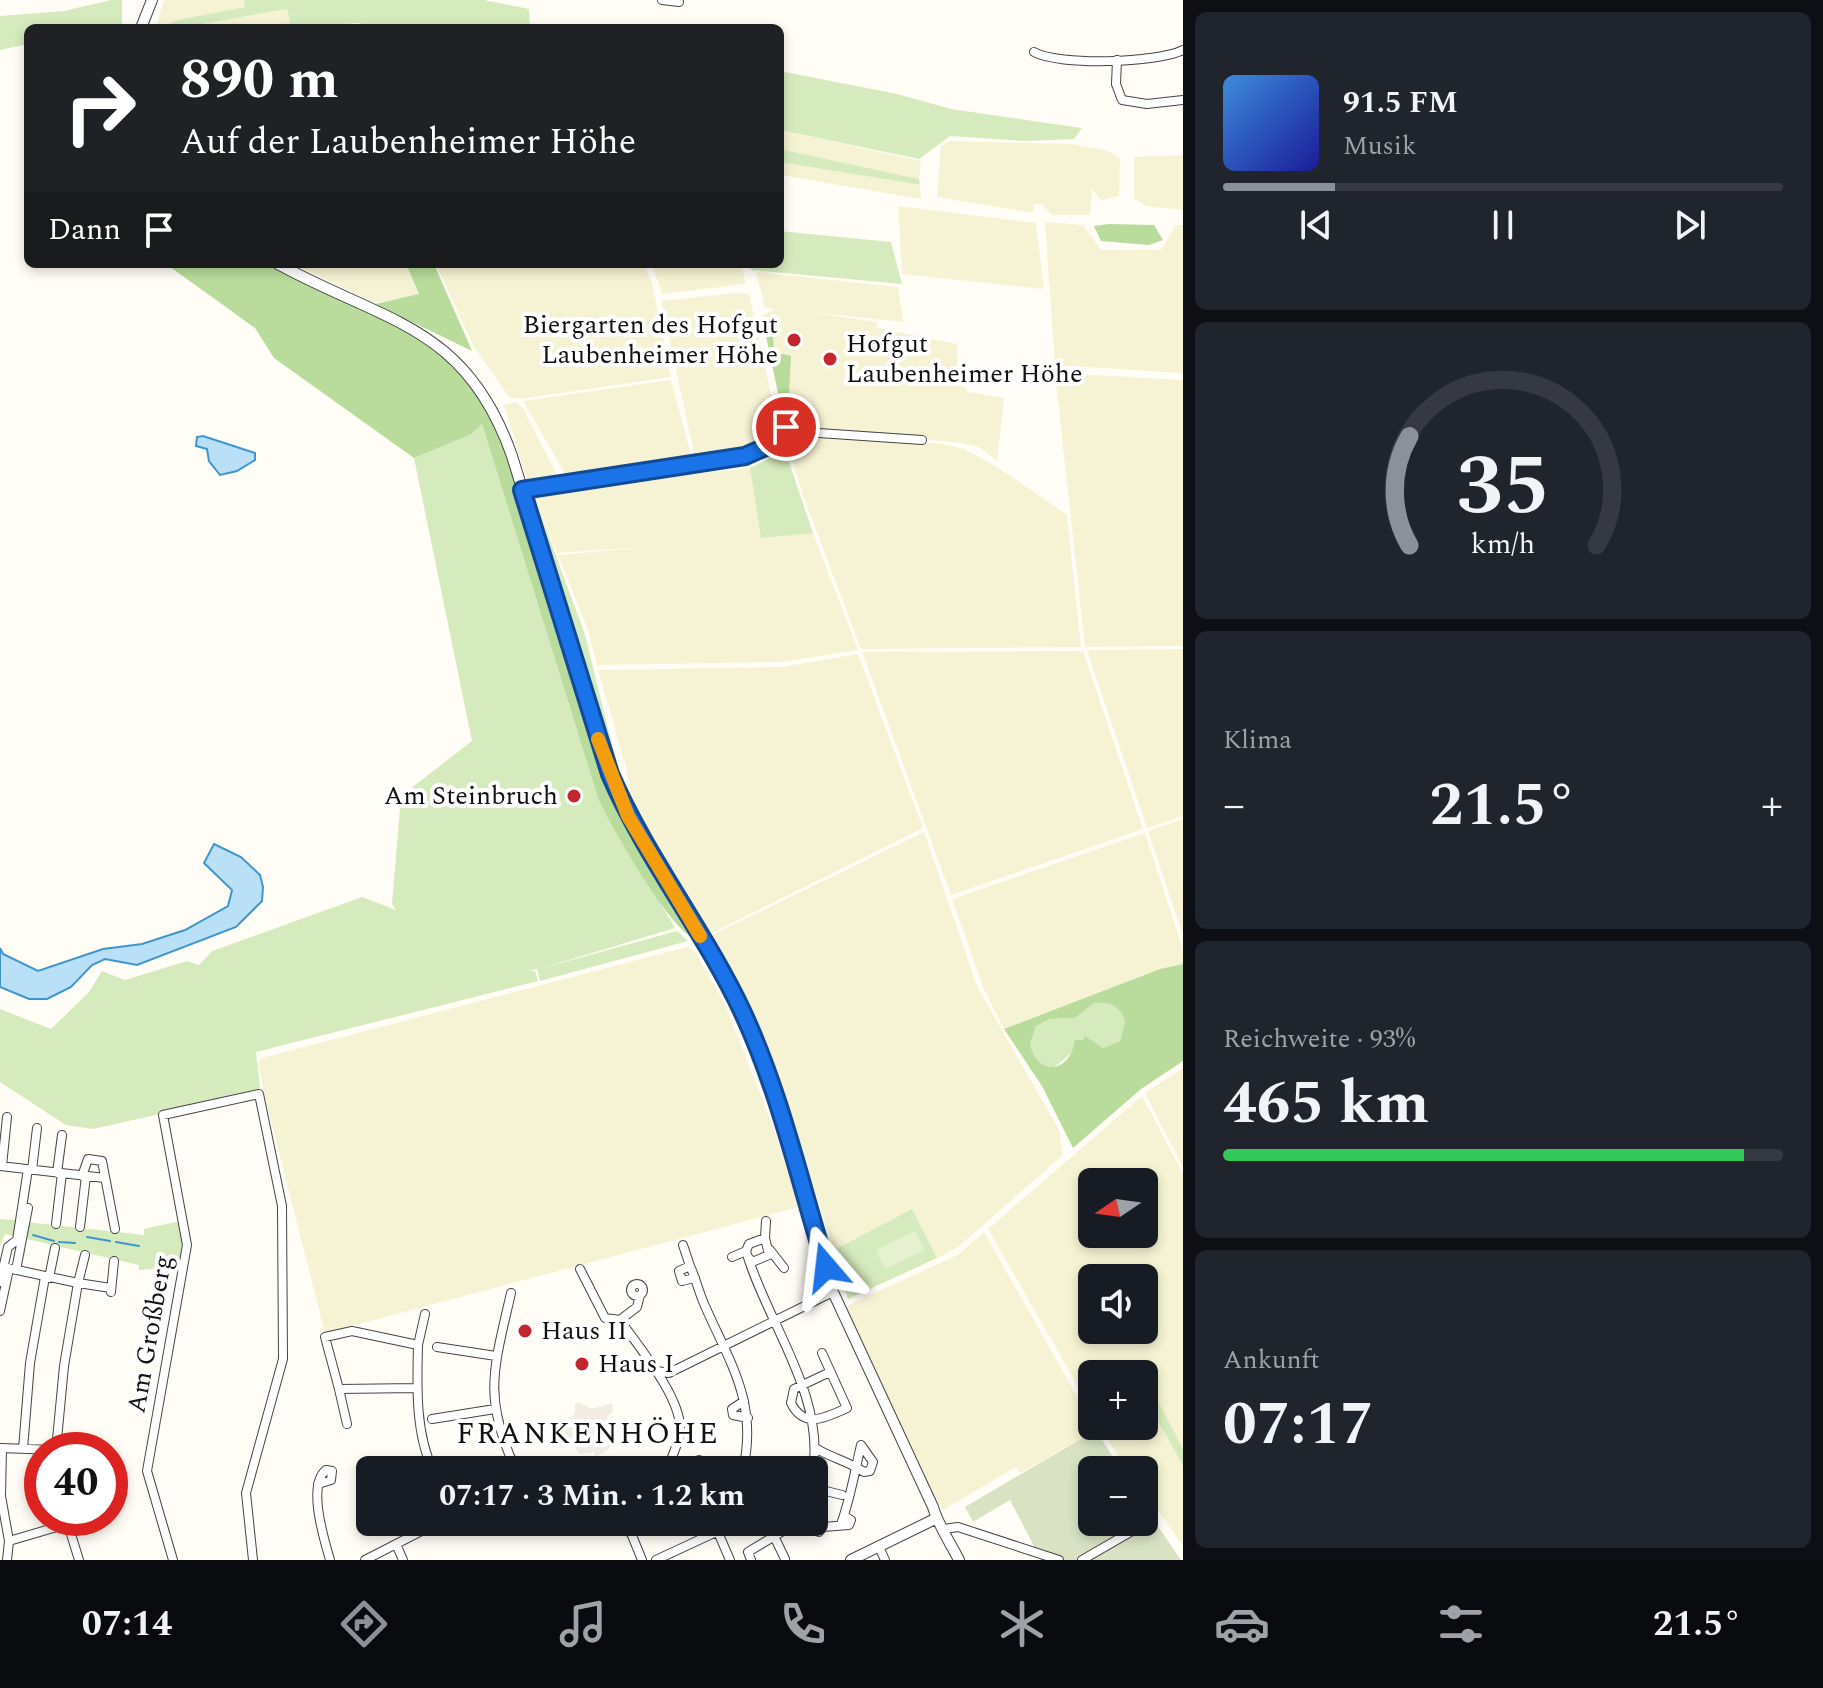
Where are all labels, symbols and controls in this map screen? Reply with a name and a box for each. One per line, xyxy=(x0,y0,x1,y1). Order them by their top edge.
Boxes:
text: 890 m xyxy=(180,38,339,123)
icon: right xyxy=(48,56,152,160)
text: 91.5 FM xyxy=(1343,80,1458,126)
text: Auf der Laubenheimer Höhe xyxy=(180,115,636,170)
text: Musik xyxy=(1343,126,1416,166)
icon: previous xyxy=(1294,203,1338,247)
icon: pause xyxy=(1481,203,1525,247)
icon: next xyxy=(1668,203,1712,247)
text: Dann xyxy=(48,207,121,253)
icon: arrive xyxy=(137,208,181,252)
place label: Biergarten des Hofgut Laubenheimer Höhe xyxy=(523,305,778,375)
place label: Hofgut Laubenheimer Höhe xyxy=(846,324,1083,394)
marker: Biergarten des Hofgut Laubenheimer Höhe xyxy=(785,331,803,349)
marker: Hofgut Laubenheimer Höhe xyxy=(821,350,839,368)
pin xyxy=(752,393,820,461)
icon: arrive xyxy=(764,405,808,449)
text: 35 xyxy=(1456,424,1550,551)
text: km/h xyxy=(1471,524,1535,567)
text: Klima xyxy=(1223,720,1292,760)
text: 21.5° xyxy=(1429,760,1577,852)
text: − xyxy=(1223,772,1245,839)
text: + xyxy=(1761,772,1783,839)
place label: Am Steinbruch xyxy=(384,776,558,816)
marker: Am Steinbruch xyxy=(565,787,583,805)
text: Reichweite · 93% xyxy=(1223,1019,1415,1059)
text: 465 km xyxy=(1223,1058,1429,1150)
north arrow xyxy=(1078,1168,1158,1248)
map controls xyxy=(1078,1168,1158,1536)
position arrow xyxy=(784,1225,868,1309)
street label: Am Großberg xyxy=(116,1252,184,1416)
button: sound xyxy=(1078,1264,1158,1344)
place label: Haus II xyxy=(541,1311,627,1351)
marker: Haus II xyxy=(516,1322,534,1340)
text: Ankunft xyxy=(1223,1340,1320,1380)
place label: Haus I xyxy=(598,1344,674,1384)
marker: Haus I xyxy=(573,1355,591,1373)
button: + xyxy=(1078,1360,1158,1440)
text: 07:17 xyxy=(1223,1379,1374,1471)
district label: FRANKENHÖHE xyxy=(456,1411,720,1457)
speed limit sign: 40 xyxy=(24,1432,128,1536)
button: − xyxy=(1078,1456,1158,1536)
text: 07:17 · 3 Min. · 1.2 km xyxy=(439,1473,745,1519)
icon: directions xyxy=(336,1596,392,1652)
icon: music xyxy=(555,1596,611,1652)
icon: phone xyxy=(775,1596,831,1652)
icon: climate xyxy=(994,1596,1050,1652)
icon: car xyxy=(1214,1596,1270,1652)
icon: filters xyxy=(1433,1596,1489,1652)
text: 07:14 xyxy=(82,1597,172,1652)
text: 21.5° xyxy=(1653,1597,1741,1652)

